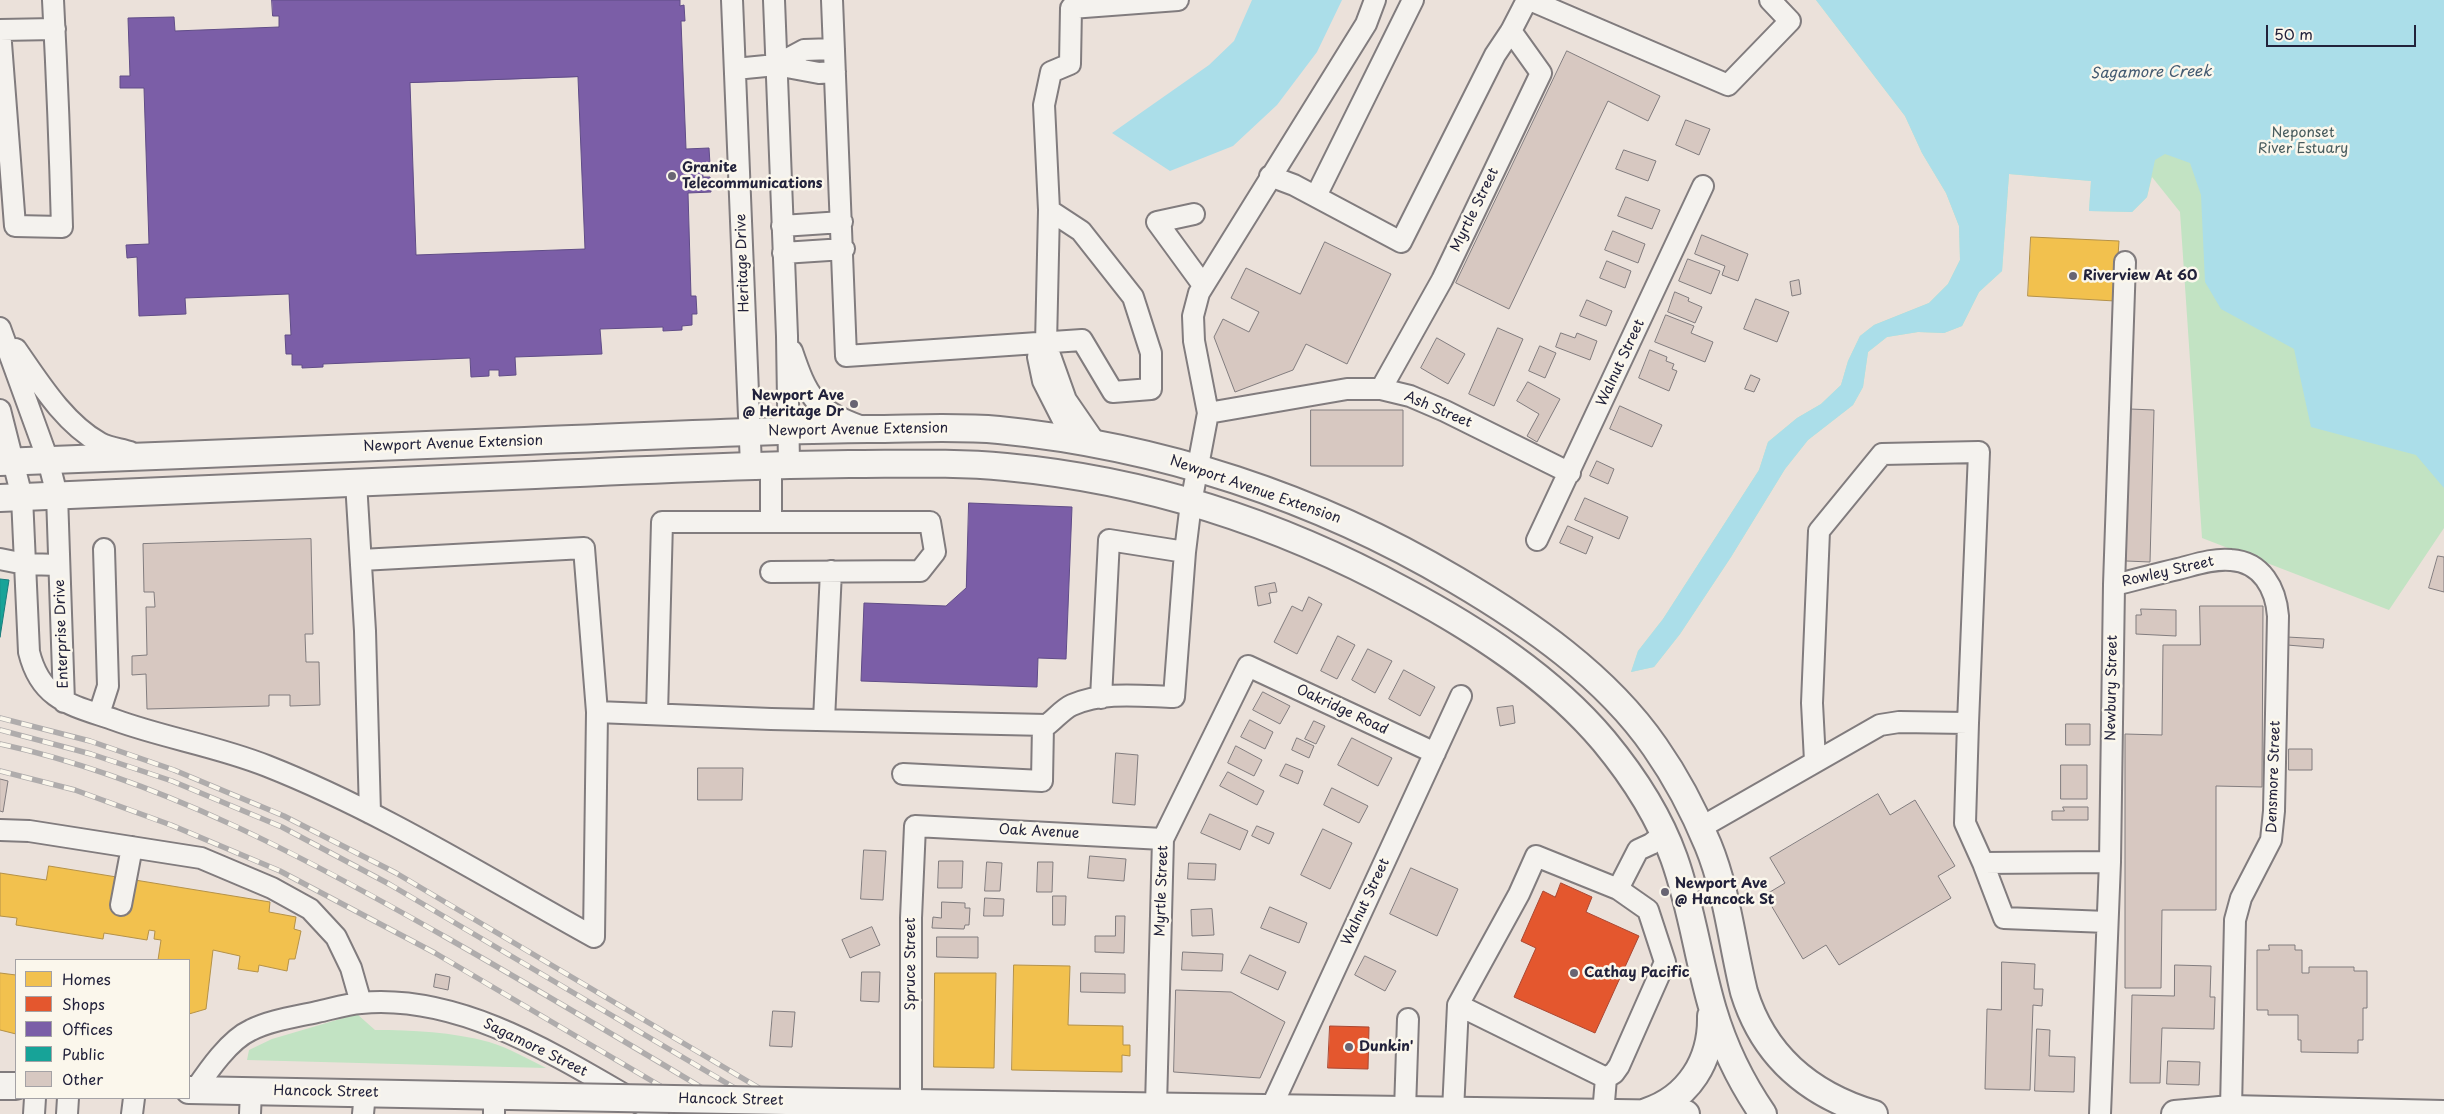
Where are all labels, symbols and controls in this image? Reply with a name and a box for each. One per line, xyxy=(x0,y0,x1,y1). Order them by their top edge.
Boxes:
scale bar xyxy=(2269,15,2419,47)
text: 50 m xyxy=(2274,22,2313,45)
water label: Sagamore Creek xyxy=(2090,63,2212,83)
park label: Neponset River Estuary xyxy=(2258,125,2348,158)
place label: Granite Telecommunications xyxy=(682,160,822,192)
street label: Myrtle Street xyxy=(1447,165,1503,255)
marker: Granite Telecommunications xyxy=(666,170,678,182)
street label: Heritage Drive xyxy=(733,213,753,313)
place label: Riverview At 60 xyxy=(2083,268,2197,284)
marker: Riverview At 60 xyxy=(2067,270,2079,282)
street label: Walnut Street xyxy=(1594,317,1648,409)
place label: Newport Ave @ Heritage Dr xyxy=(743,388,844,421)
street label: Ash Street xyxy=(1402,388,1474,432)
marker: Newport Ave @ Heritage Dr xyxy=(848,398,860,410)
street label: Newport Avenue Extension xyxy=(768,420,948,440)
street label: Newport Avenue Extension xyxy=(363,432,543,456)
street label: Newport Avenue Extension xyxy=(1167,453,1343,527)
street label: Rowley Street xyxy=(2121,553,2215,591)
street label: Enterprise Drive xyxy=(52,579,72,689)
street label: Newbury Street xyxy=(2103,635,2121,741)
street label: Oakridge Road xyxy=(1293,681,1391,739)
street label: Densmore Street xyxy=(2264,720,2284,834)
street label: Oak Avenue xyxy=(998,821,1080,843)
street label: Myrtle Street xyxy=(1152,845,1172,937)
street label: Walnut Street xyxy=(1339,856,1393,948)
place label: Newport Ave @ Hancock St xyxy=(1675,876,1774,909)
marker: Newport Ave @ Hancock St xyxy=(1659,886,1671,898)
street label: Spruce Street xyxy=(903,917,919,1011)
legend xyxy=(15,959,190,1099)
place label: Cathay Pacific xyxy=(1584,965,1689,981)
text: Homes xyxy=(62,967,111,990)
marker: Cathay Pacific xyxy=(1568,967,1580,979)
text: Shops xyxy=(62,992,105,1015)
street label: Sagamore Street xyxy=(480,1015,590,1081)
text: Offices xyxy=(62,1017,113,1040)
place label: Dunkin' xyxy=(1359,1039,1413,1055)
marker: Dunkin' xyxy=(1343,1041,1355,1053)
text: Public xyxy=(62,1042,105,1065)
text: Other xyxy=(62,1067,103,1090)
street label: Hancock Street xyxy=(273,1083,379,1101)
street label: Hancock Street xyxy=(678,1091,784,1109)

